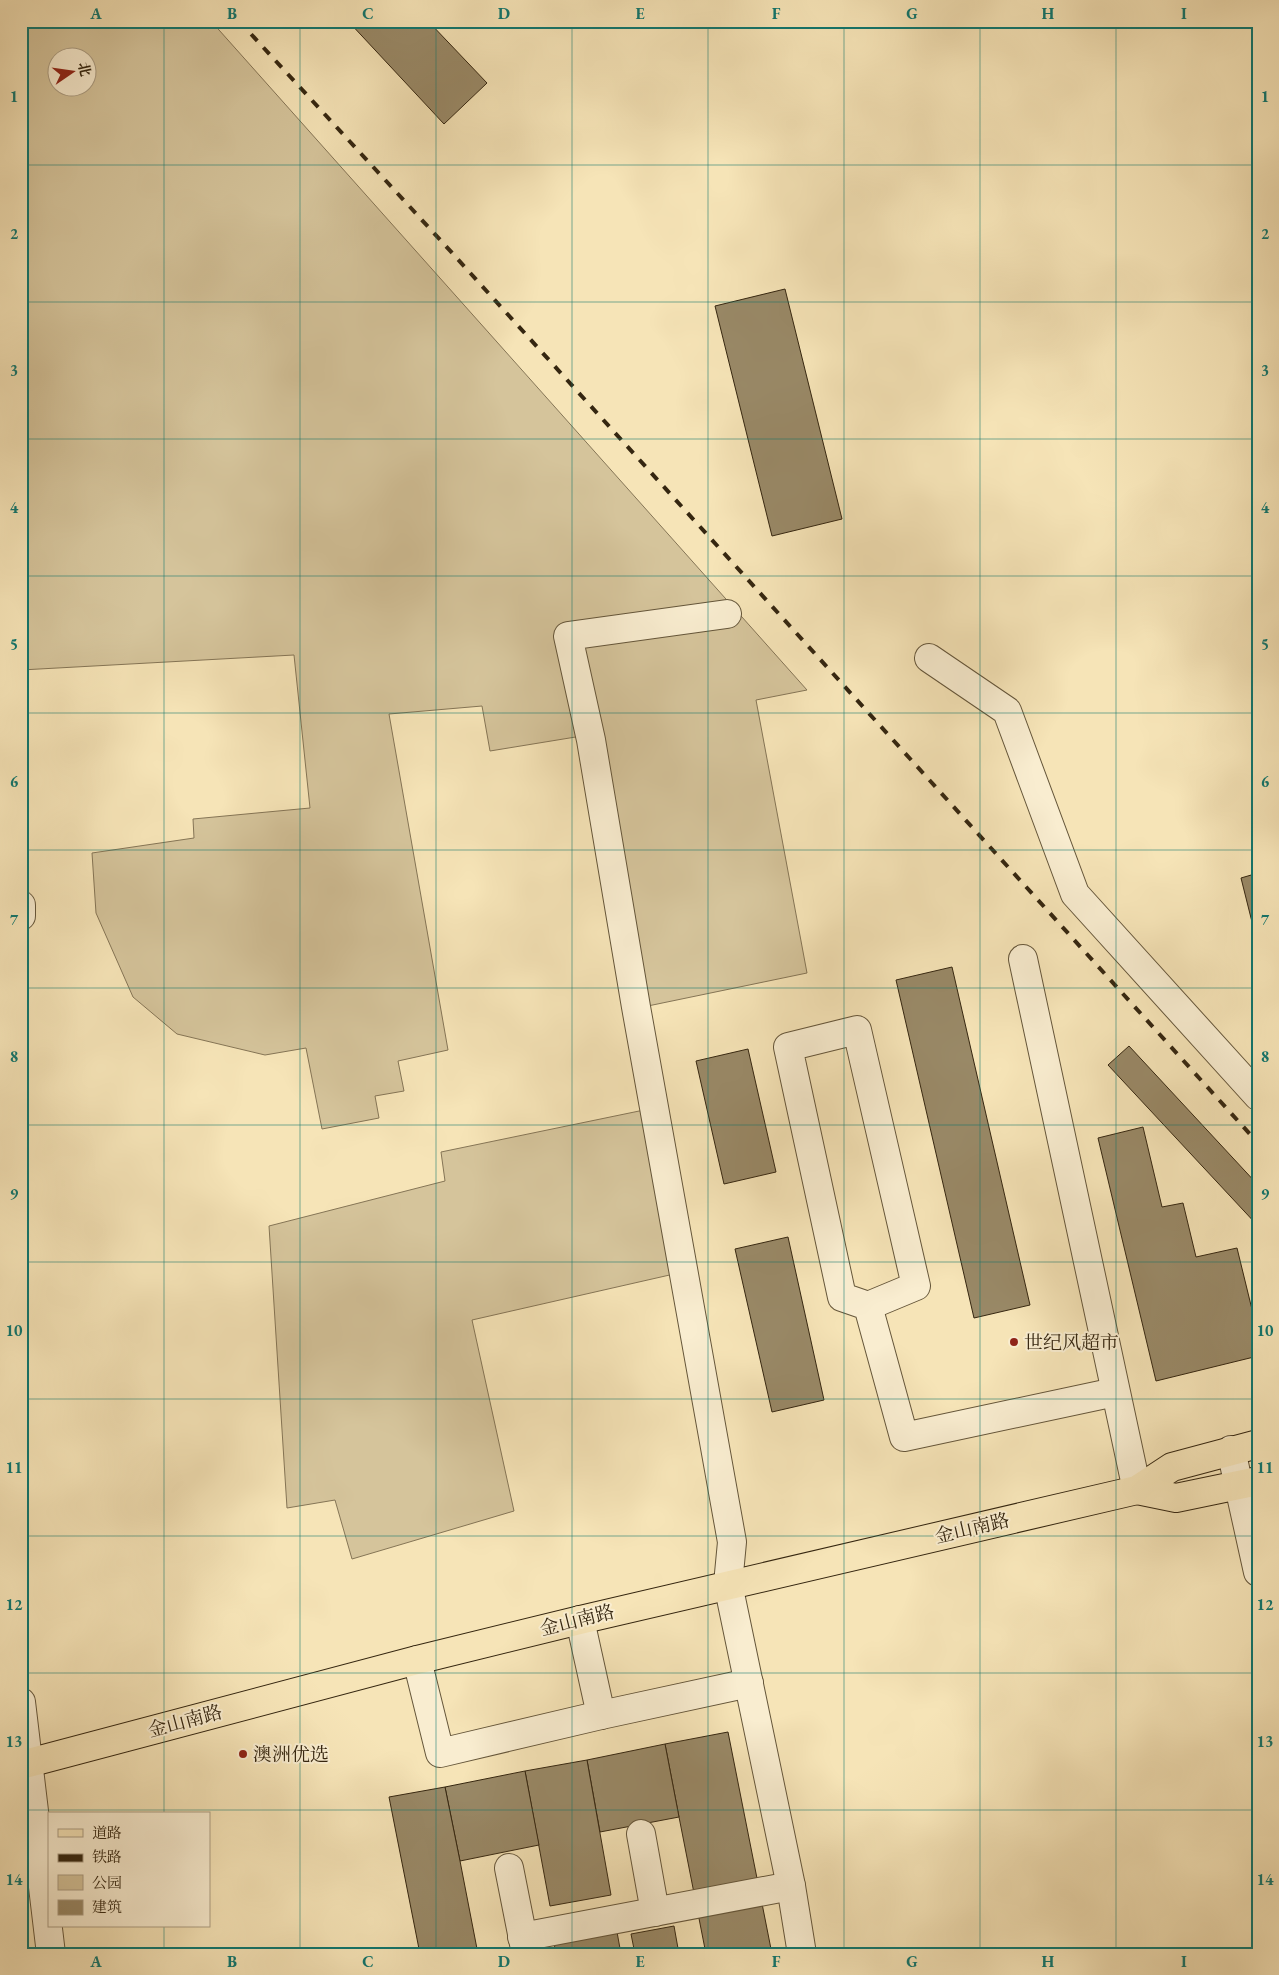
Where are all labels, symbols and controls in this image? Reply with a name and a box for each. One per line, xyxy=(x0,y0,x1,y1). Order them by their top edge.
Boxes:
text: A xyxy=(89,3,102,24)
text: B xyxy=(227,3,237,24)
text: C xyxy=(362,3,374,24)
text: D xyxy=(498,3,510,24)
text: E xyxy=(635,3,645,24)
text: F xyxy=(772,3,781,24)
text: G xyxy=(906,3,918,24)
text: H xyxy=(1042,3,1055,24)
text: I xyxy=(1181,3,1187,24)
north arrow xyxy=(48,48,98,98)
text: 北 xyxy=(74,60,95,78)
text: 1 xyxy=(10,86,18,107)
text: 1 xyxy=(1261,86,1269,107)
text: 2 xyxy=(10,223,19,244)
text: 2 xyxy=(1261,223,1270,244)
text: 3 xyxy=(10,360,18,381)
text: 3 xyxy=(1261,360,1269,381)
text: 4 xyxy=(10,497,19,518)
text: 4 xyxy=(1261,497,1270,518)
text: 5 xyxy=(10,634,18,655)
text: 5 xyxy=(1261,634,1269,655)
text: 6 xyxy=(10,771,19,792)
text: 6 xyxy=(1261,771,1270,792)
text: 7 xyxy=(10,909,19,930)
text: 7 xyxy=(1261,909,1270,930)
text: 8 xyxy=(10,1046,18,1067)
text: 8 xyxy=(1261,1046,1269,1067)
text: 9 xyxy=(10,1183,19,1204)
text: 9 xyxy=(1261,1183,1270,1204)
text: 10 xyxy=(6,1320,23,1341)
text: 10 xyxy=(1257,1320,1274,1341)
place label: 世纪风超市 xyxy=(1024,1330,1119,1355)
marker: 世纪风超市 xyxy=(1008,1336,1020,1348)
text: 11 xyxy=(6,1457,22,1478)
text: 11 xyxy=(1257,1457,1273,1478)
street label: 金山南路 xyxy=(932,1507,1012,1549)
text: 12 xyxy=(6,1594,23,1615)
text: 12 xyxy=(1257,1594,1274,1615)
street label: 金山南路 xyxy=(537,1599,617,1641)
street label: 金山南路 xyxy=(145,1699,225,1743)
text: 13 xyxy=(6,1731,22,1752)
text: 13 xyxy=(1257,1731,1273,1752)
place label: 澳洲优选 xyxy=(253,1742,329,1767)
marker: 澳洲优选 xyxy=(237,1748,249,1760)
legend xyxy=(48,1812,210,1928)
text: 道路 xyxy=(92,1823,122,1842)
text: 铁路 xyxy=(92,1847,122,1866)
text: 14 xyxy=(6,1869,23,1890)
text: 14 xyxy=(1257,1869,1274,1890)
text: 公园 xyxy=(92,1873,122,1892)
text: 建筑 xyxy=(92,1897,122,1916)
text: A xyxy=(89,1951,102,1972)
text: B xyxy=(227,1951,237,1972)
text: C xyxy=(362,1951,374,1972)
text: D xyxy=(498,1951,510,1972)
text: E xyxy=(635,1951,645,1972)
text: F xyxy=(772,1951,781,1972)
text: G xyxy=(906,1951,918,1972)
text: H xyxy=(1042,1951,1055,1972)
text: I xyxy=(1181,1951,1187,1972)

